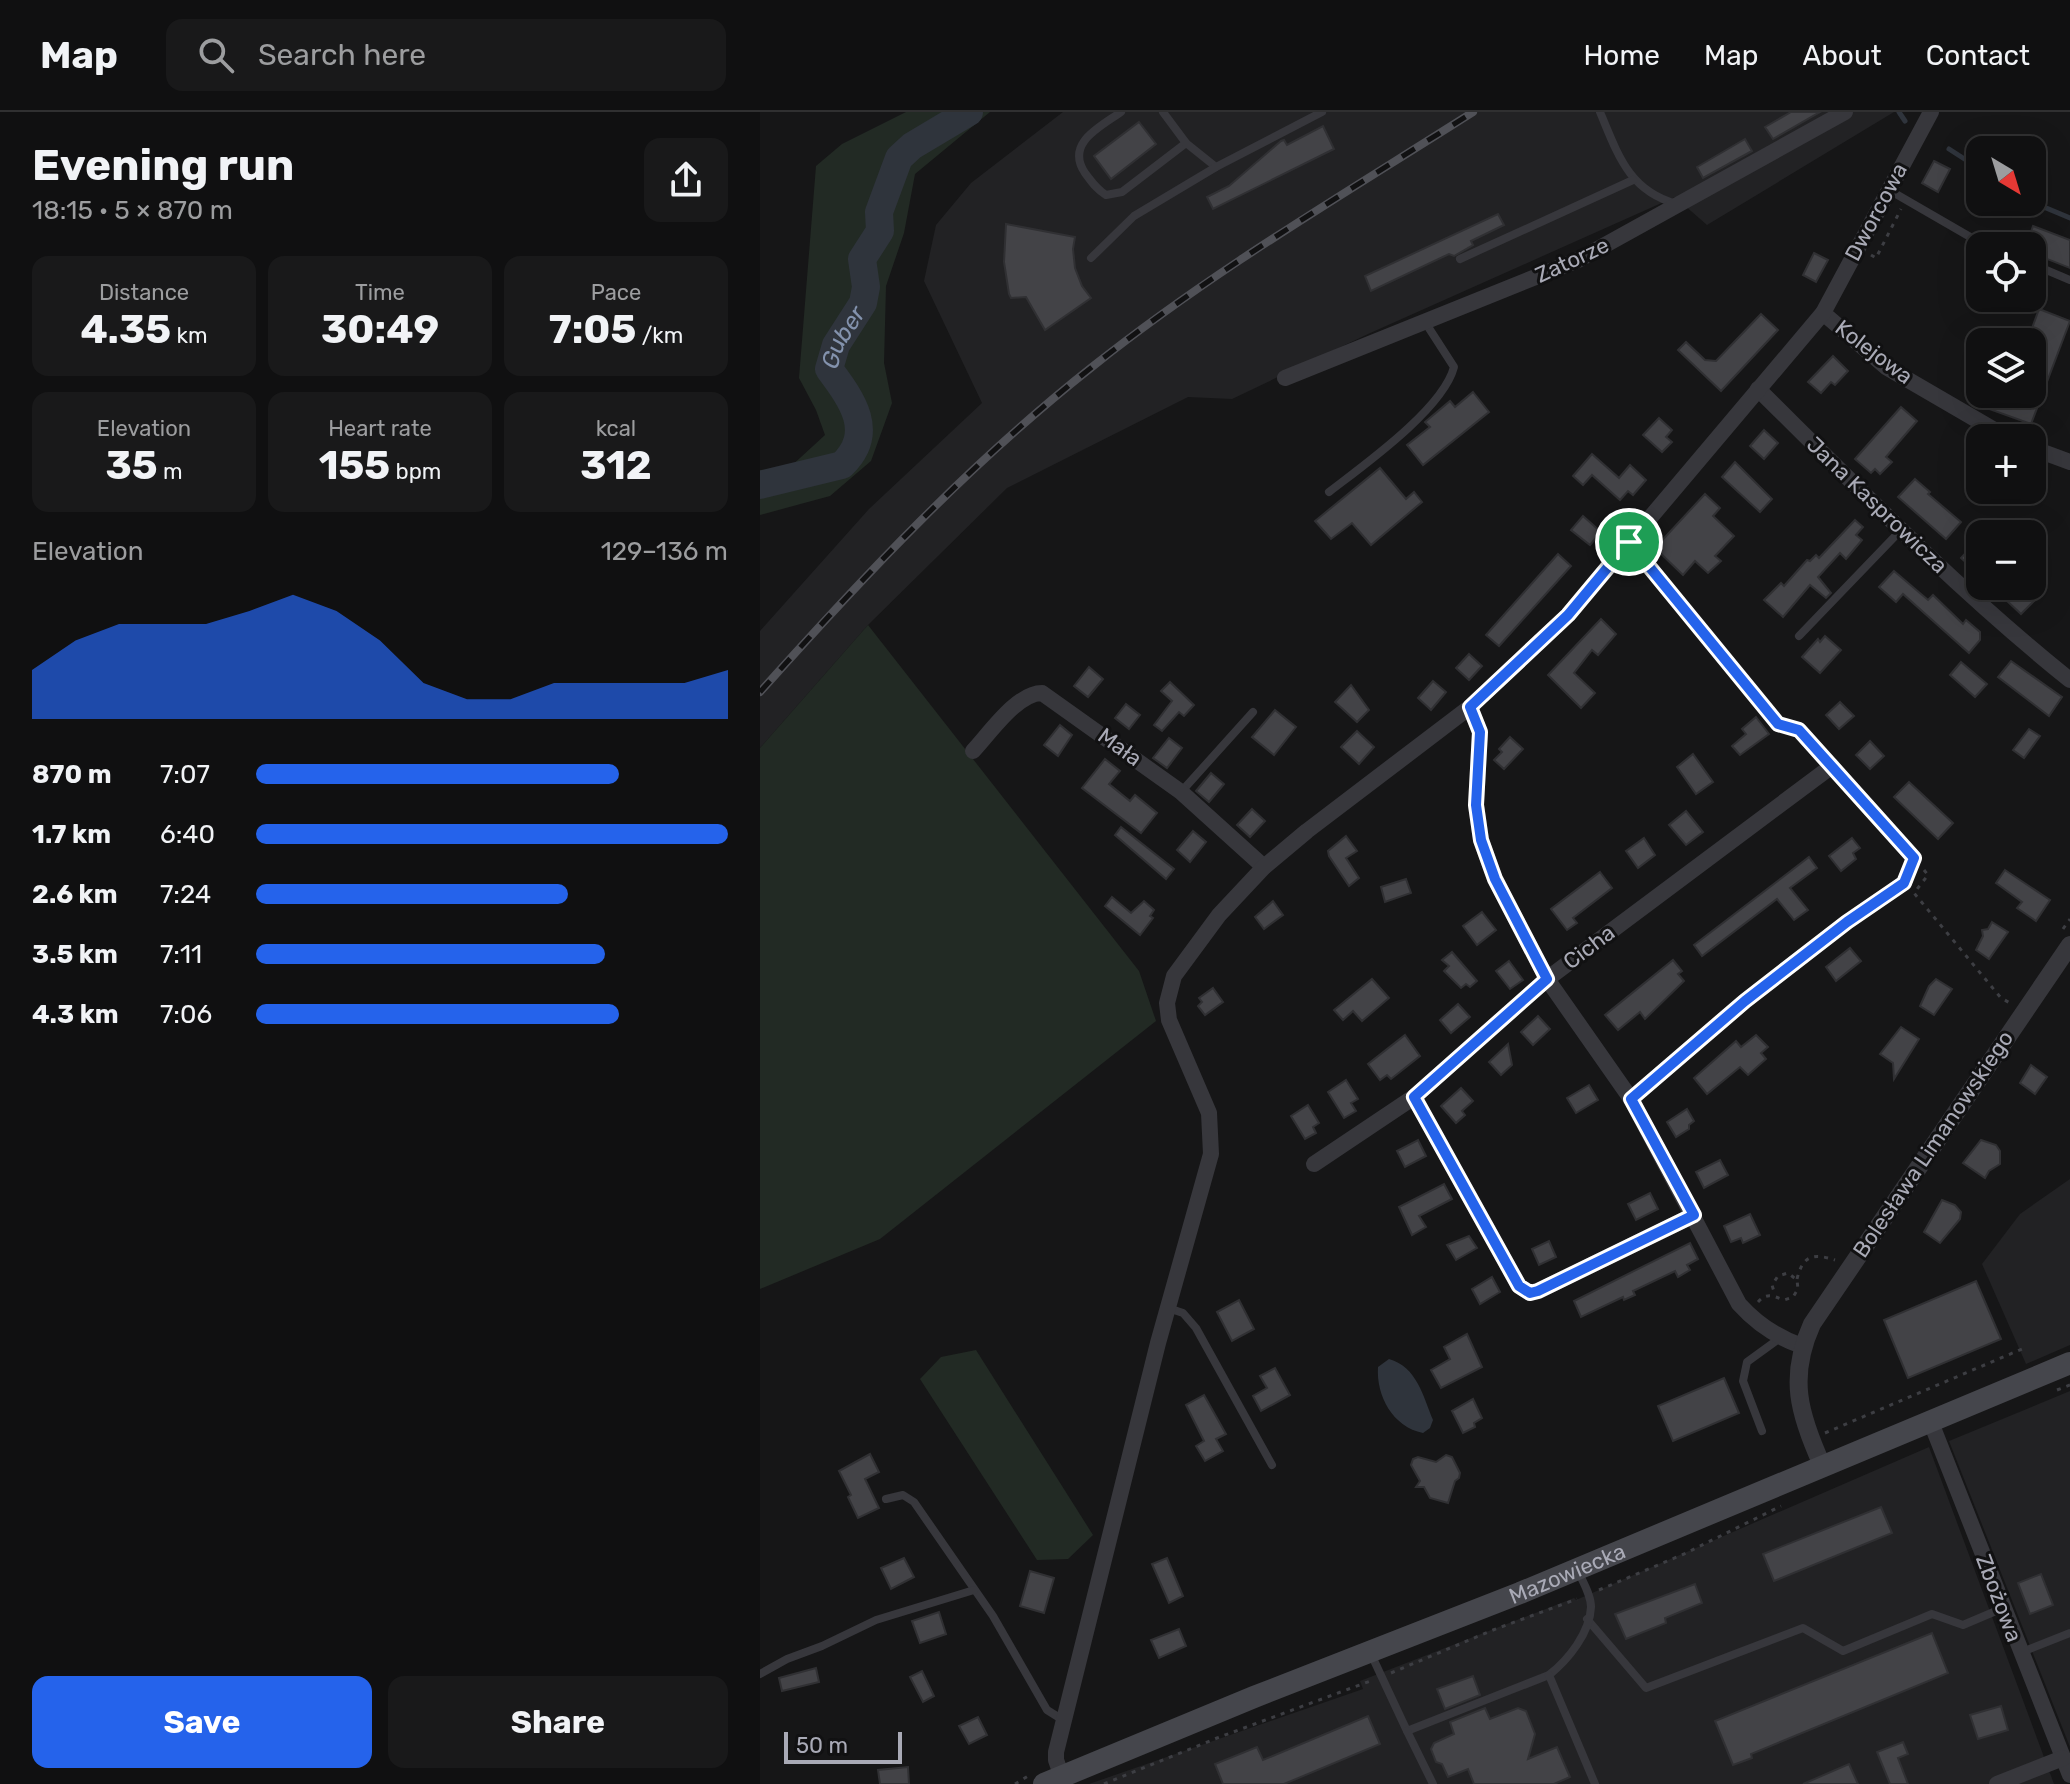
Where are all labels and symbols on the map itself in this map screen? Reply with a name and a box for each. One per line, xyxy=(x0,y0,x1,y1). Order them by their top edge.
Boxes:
north arrow xyxy=(1966,136,2046,216)
street label: Dworcowa xyxy=(1839,158,1913,266)
street label: Zatorze xyxy=(1531,231,1613,289)
water label: Guber xyxy=(816,300,872,372)
street label: Kolejowa xyxy=(1830,314,1918,390)
street label: Jana Kasprowicza xyxy=(1801,431,1953,579)
pin xyxy=(1595,508,1663,576)
street label: Mała xyxy=(1093,722,1147,772)
street label: Cicha xyxy=(1558,919,1620,975)
street label: Bolesława Limanowskiego xyxy=(1847,1026,2019,1262)
street label: Mazowiecka xyxy=(1505,1537,1629,1610)
street label: Zbożowa xyxy=(1970,1550,2028,1646)
scale bar xyxy=(784,1728,902,1764)

